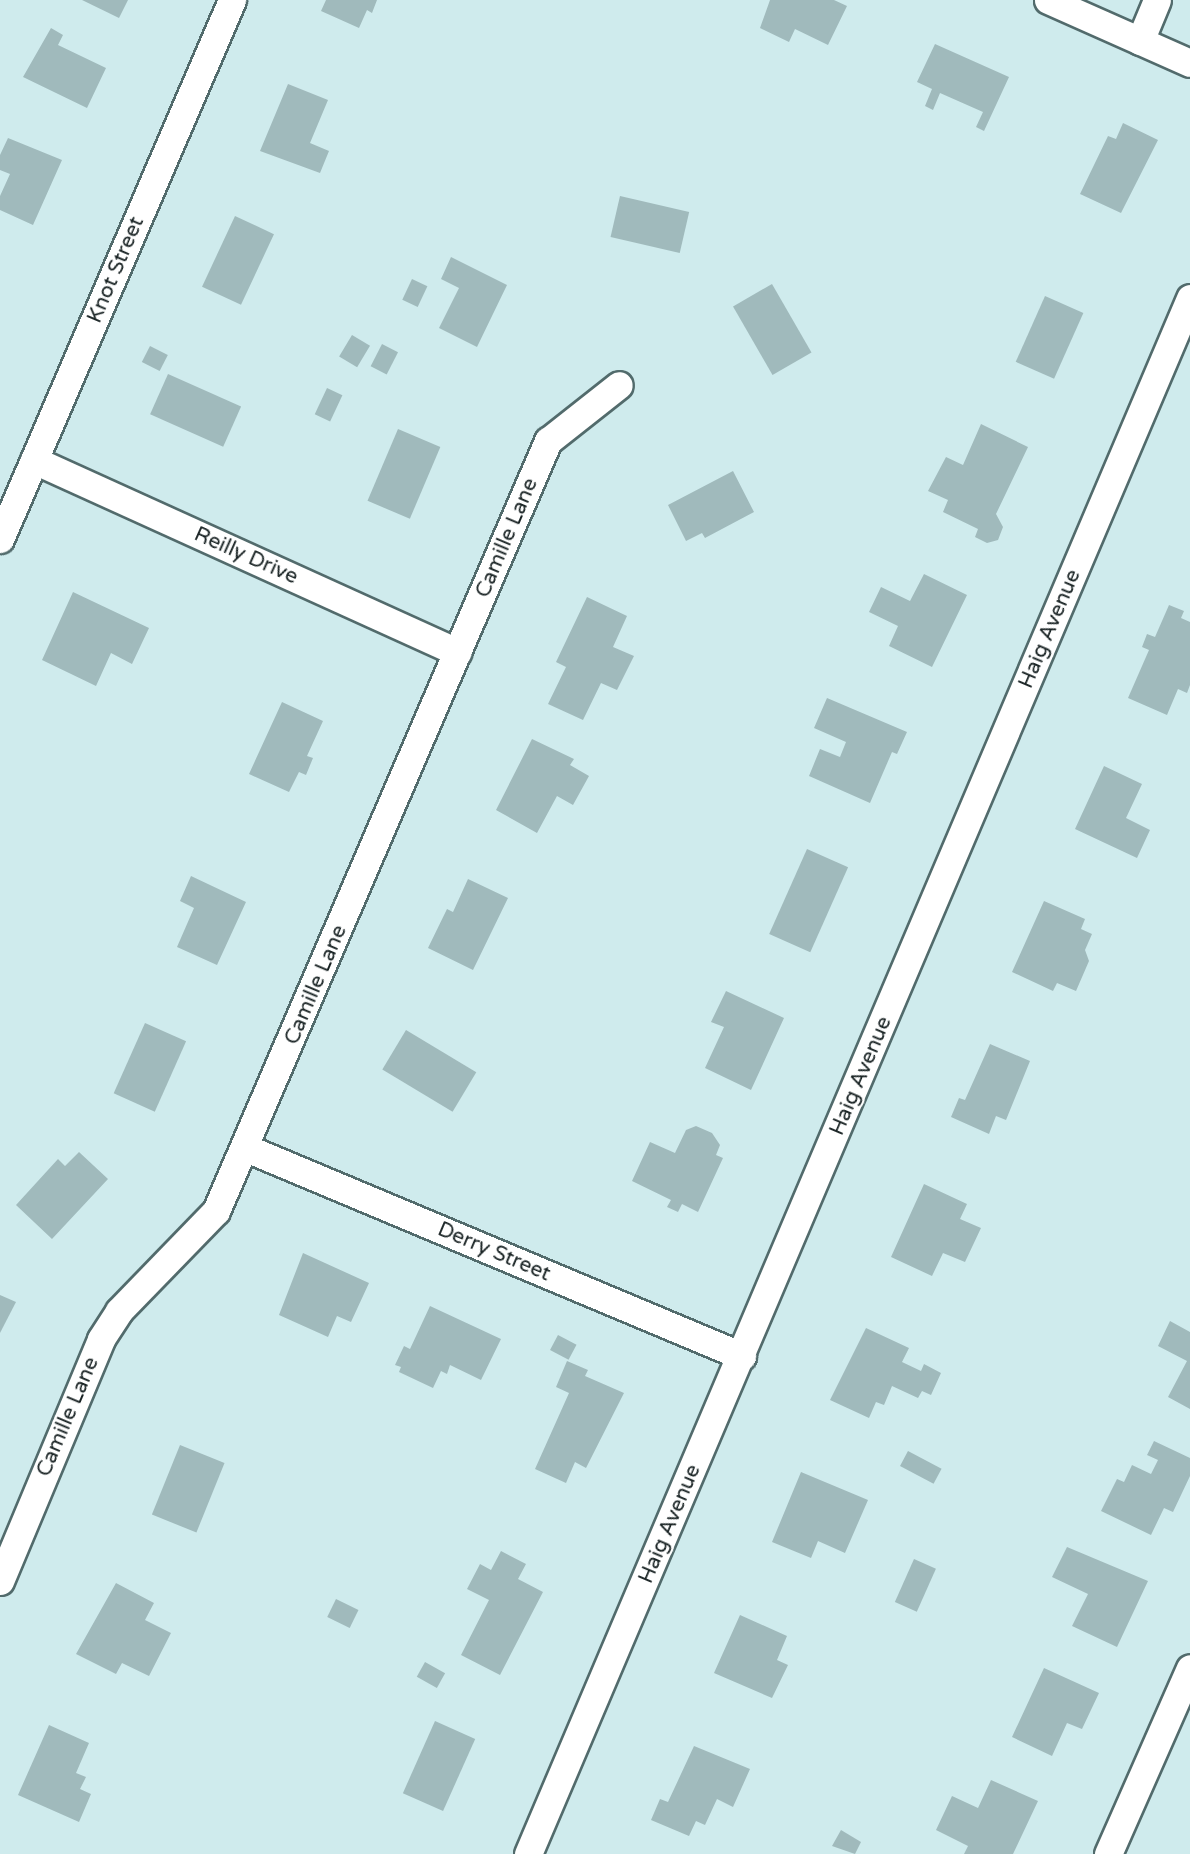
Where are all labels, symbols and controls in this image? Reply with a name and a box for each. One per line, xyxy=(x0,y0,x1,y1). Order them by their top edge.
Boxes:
street label: Knot Street xyxy=(82,213,150,327)
street label: Camille Lane xyxy=(471,474,543,602)
street label: Reilly Drive xyxy=(190,522,302,590)
street label: Haig Avenue xyxy=(1014,566,1086,692)
street label: Camille Lane xyxy=(280,921,352,1049)
street label: Haig Avenue xyxy=(825,1013,897,1139)
street label: Derry Street xyxy=(434,1217,554,1287)
street label: Camille Lane xyxy=(32,1353,104,1481)
street label: Haig Avenue xyxy=(634,1461,706,1587)

